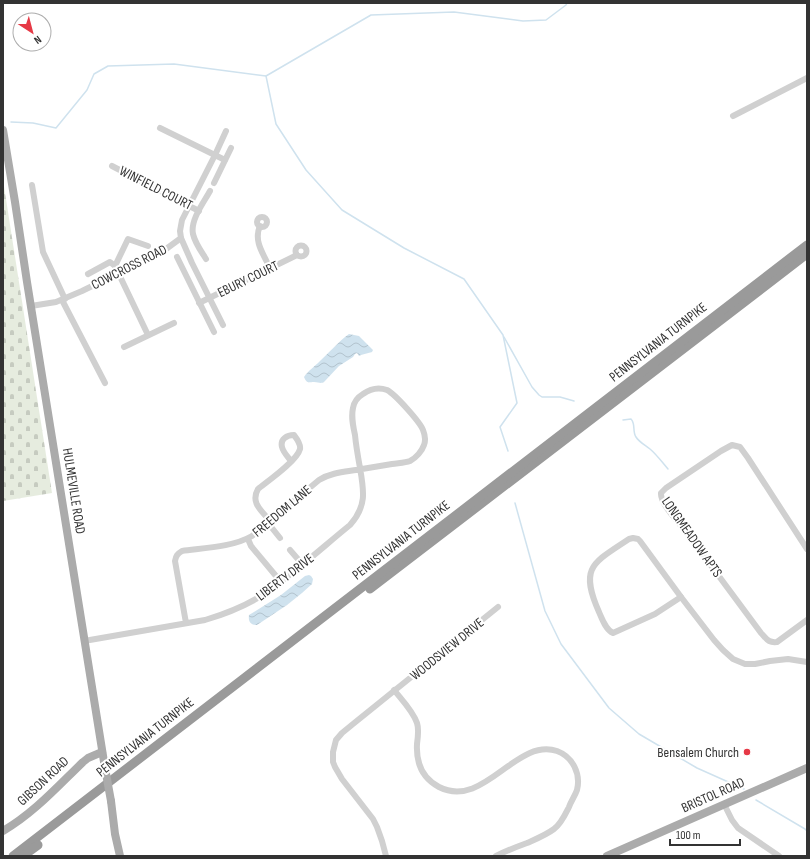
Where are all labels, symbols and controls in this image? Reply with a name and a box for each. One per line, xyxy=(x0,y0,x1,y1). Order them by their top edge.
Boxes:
north arrow xyxy=(12,12,52,52)
text: N xyxy=(31,33,44,47)
street label: WINFIELD COURT xyxy=(117,162,196,214)
street label: COWCROSS ROAD xyxy=(88,241,170,293)
street label: EBURY COURT xyxy=(215,257,282,301)
street label: PENNSYLVANIA TURNPIKE xyxy=(606,298,710,385)
street label: HULMEVILLE ROAD xyxy=(59,447,89,535)
street label: FREEDOM LANE xyxy=(249,481,315,541)
street label: LONGMEADOW APTS xyxy=(658,493,726,581)
street label: PENNSYLVANIA TURNPIKE xyxy=(349,496,453,583)
street label: LIBERTY DRIVE xyxy=(253,550,318,604)
street label: WOODSVIEW DRIVE xyxy=(407,614,488,684)
street label: PENNSYLVANIA TURNPIKE xyxy=(93,693,197,780)
place label: Bensalem Church xyxy=(657,744,739,761)
marker: Bensalem Church xyxy=(742,747,752,757)
street label: GIBSON ROAD xyxy=(14,753,72,809)
street label: BRISTOL ROAD xyxy=(679,774,747,816)
scale bar xyxy=(670,821,740,847)
text: 100 m xyxy=(676,828,701,843)

